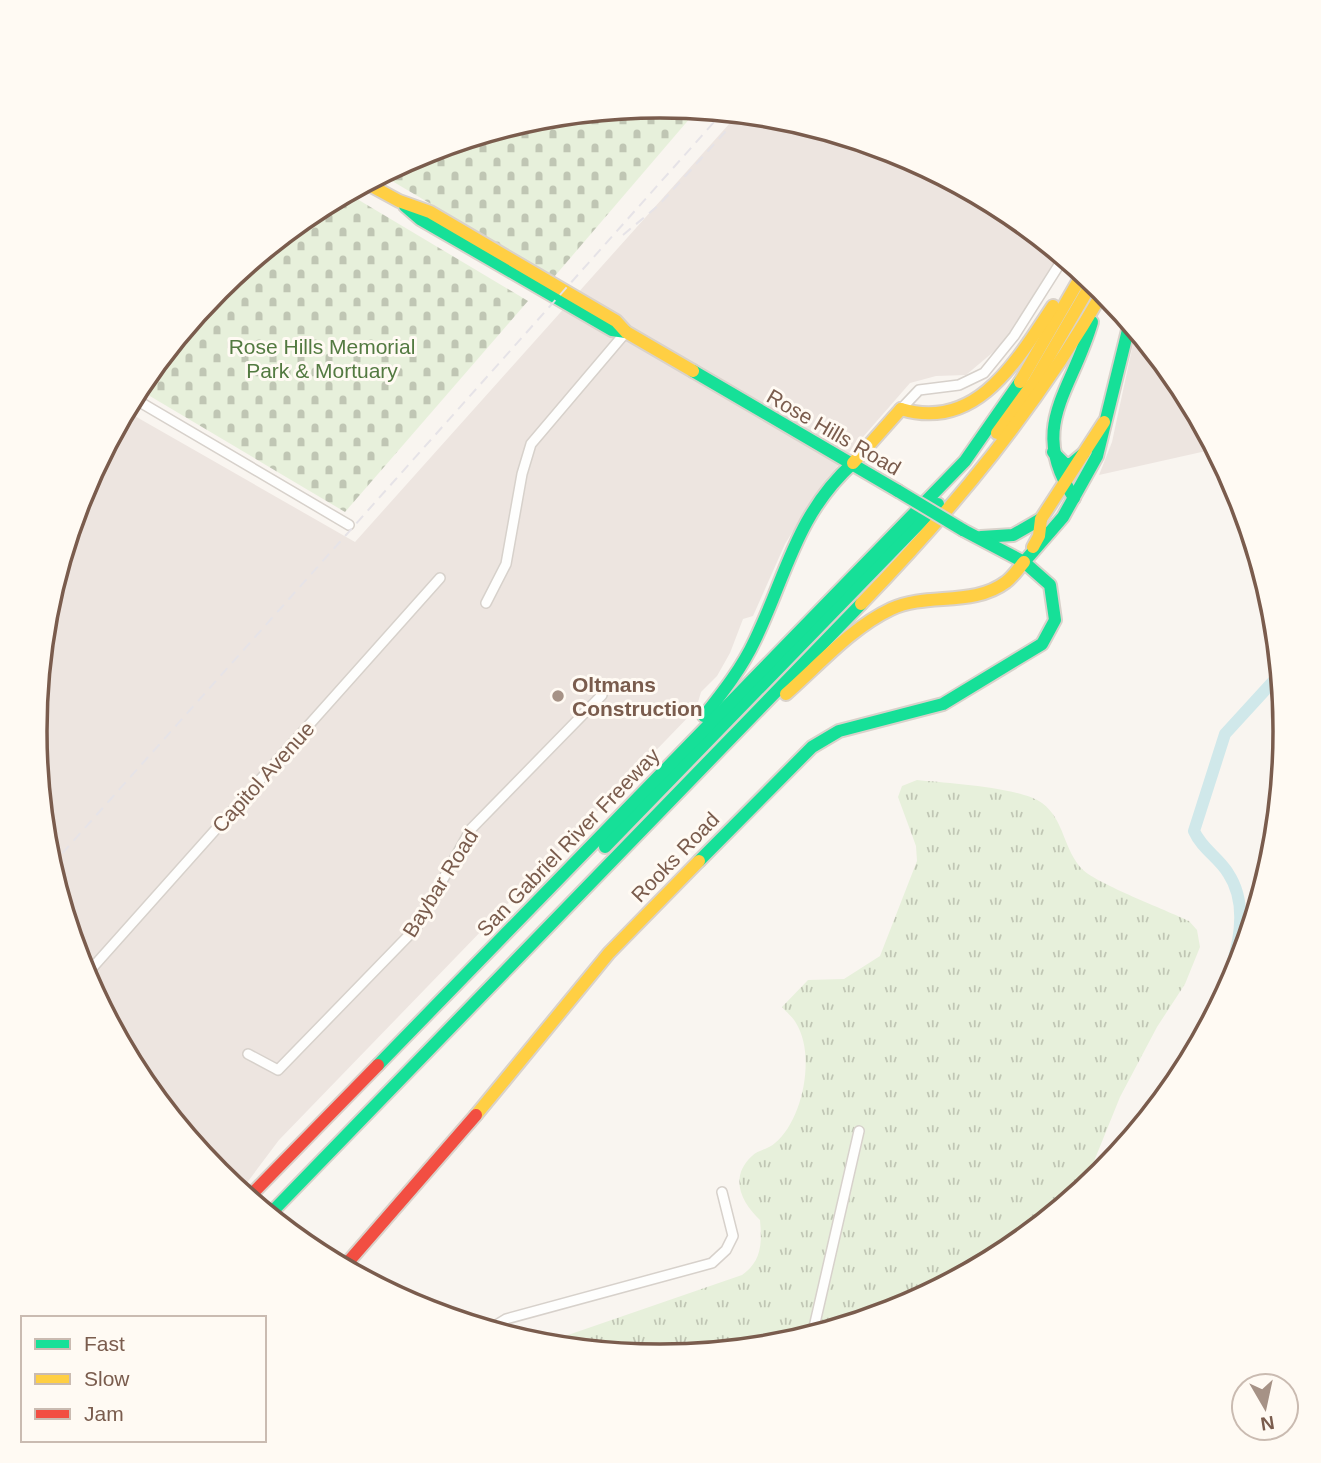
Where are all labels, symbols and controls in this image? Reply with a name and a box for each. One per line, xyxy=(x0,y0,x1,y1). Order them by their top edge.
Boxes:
park label: Rose Hills Memorial Park & Mortuary xyxy=(229,335,415,382)
street label: Rose Hills Road xyxy=(763,384,905,480)
place label: Oltmans Construction xyxy=(572,673,703,720)
marker: Oltmans Construction xyxy=(550,688,566,704)
street label: Capitol Avenue xyxy=(207,717,319,837)
street label: San Gabriel River Freeway xyxy=(472,743,664,941)
street label: Rooks Road xyxy=(627,807,723,907)
street label: Baybar Road xyxy=(398,825,482,941)
legend xyxy=(21,1316,266,1442)
text: Fast xyxy=(84,1332,125,1355)
text: Slow xyxy=(84,1367,130,1390)
north arrow xyxy=(1230,1372,1300,1442)
text: Jam xyxy=(84,1402,124,1425)
text: N xyxy=(1259,1412,1276,1435)

